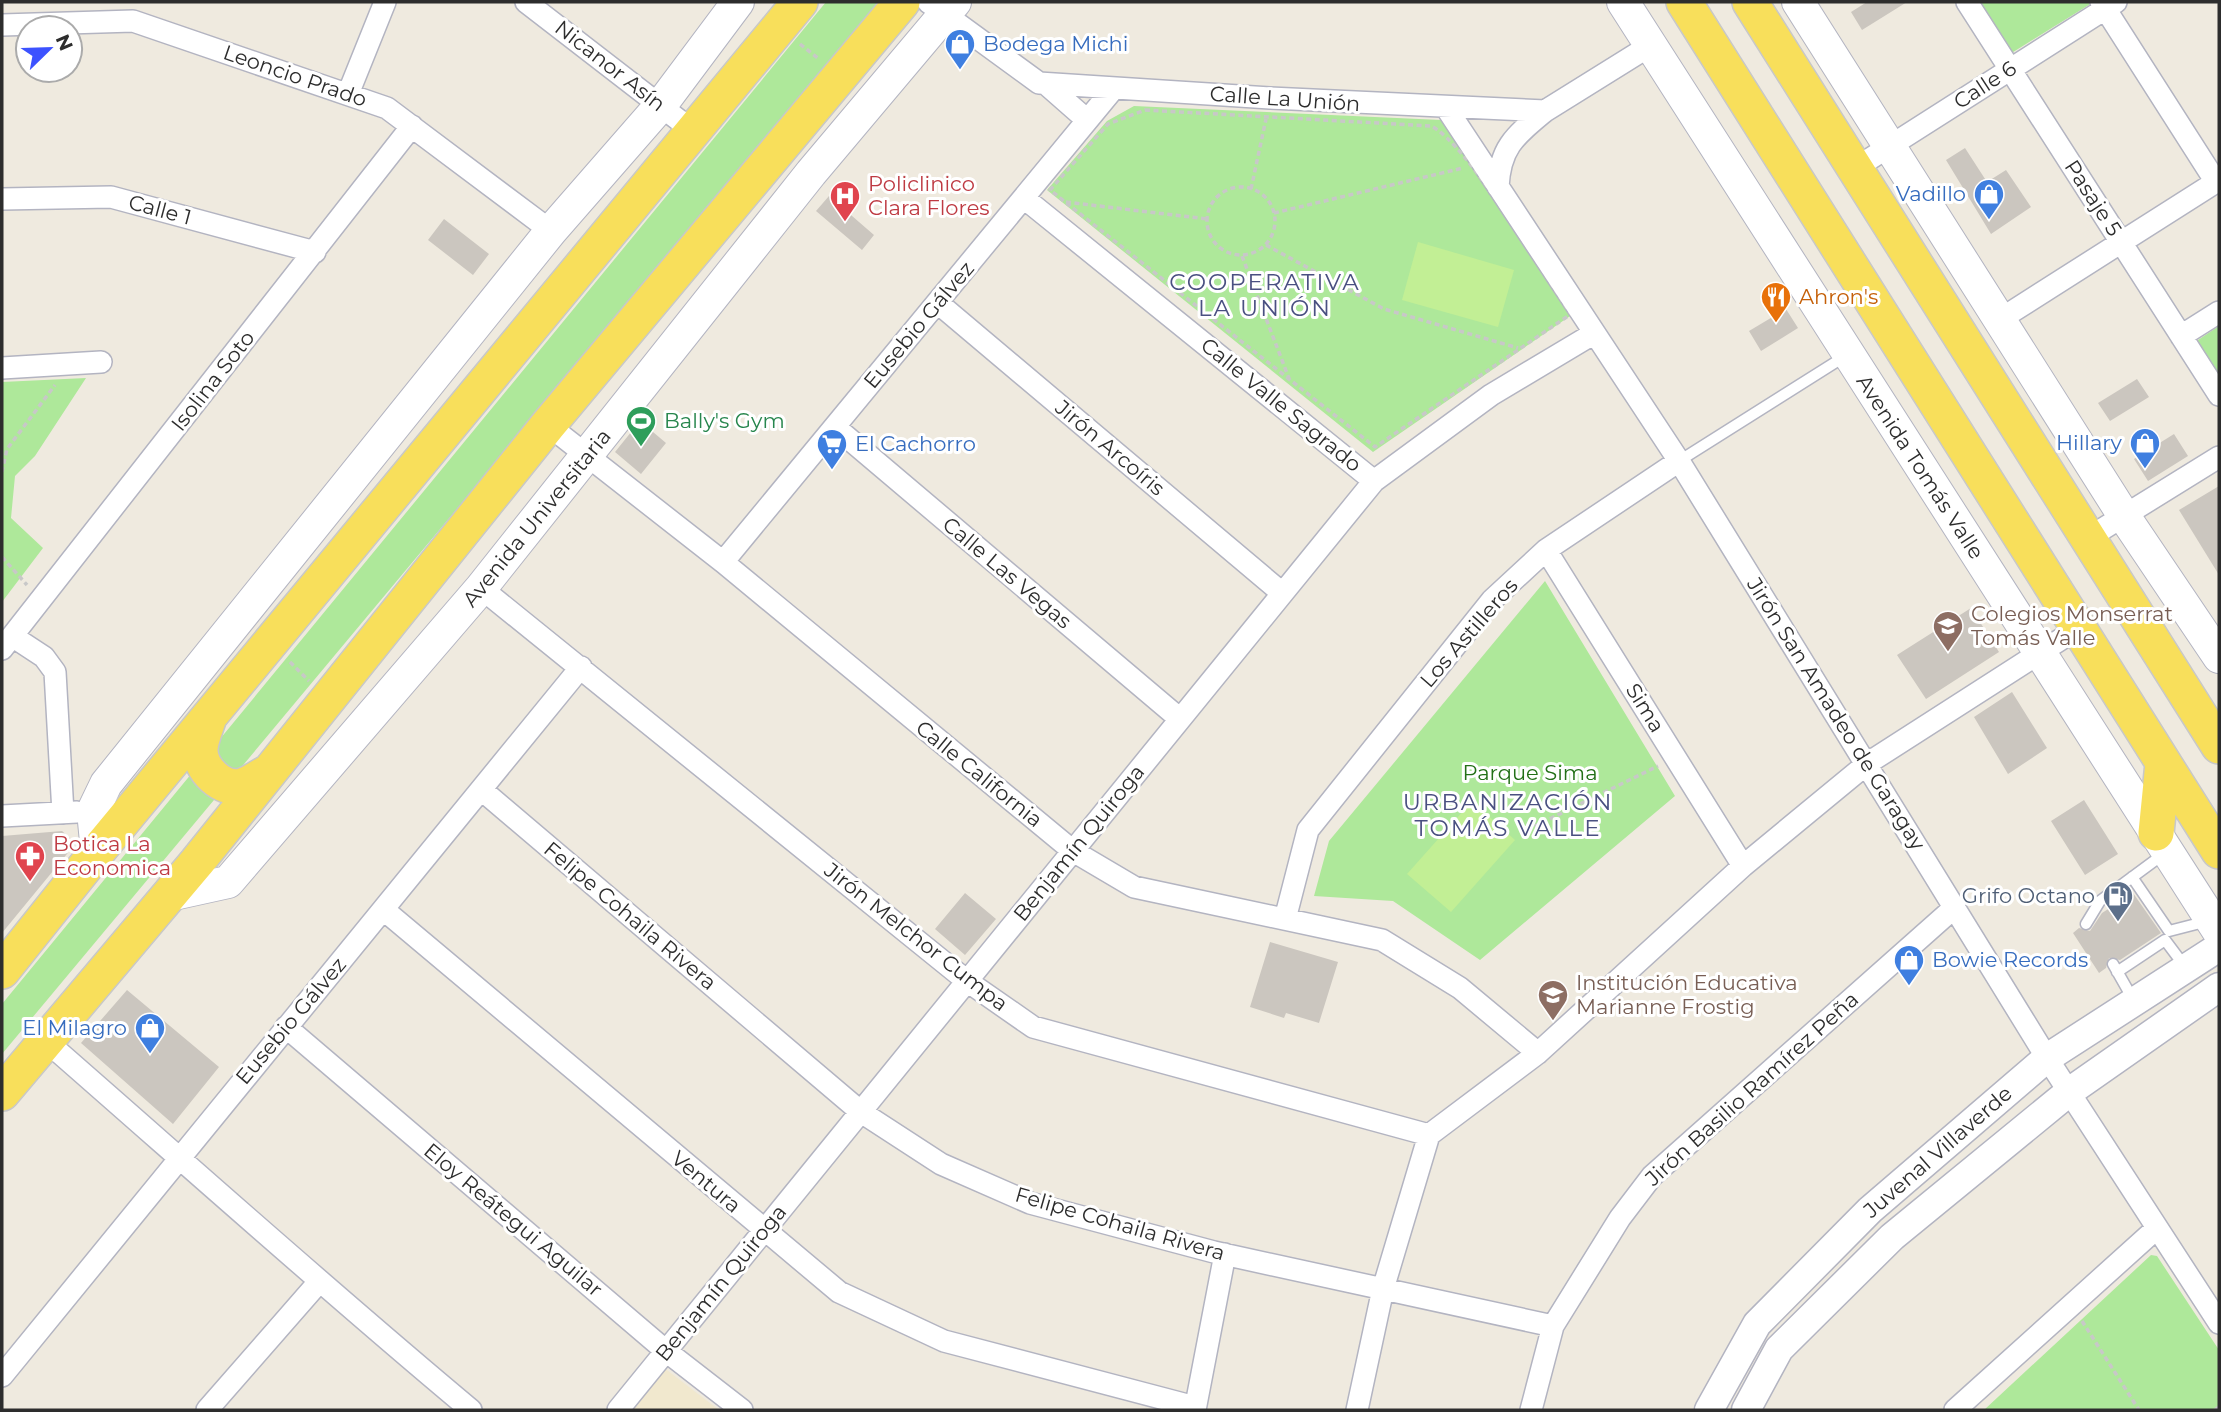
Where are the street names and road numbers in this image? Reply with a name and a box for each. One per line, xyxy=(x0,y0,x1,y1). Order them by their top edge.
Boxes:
street label: Nicanor Asín xyxy=(550,15,671,116)
street label: Leoncio Prado xyxy=(220,39,370,112)
street label: Calle 6 xyxy=(1949,55,2021,114)
street label: Calle La Unión xyxy=(1209,81,1361,116)
street label: Pasaje 5 xyxy=(2060,155,2127,241)
street label: Calle 1 xyxy=(126,189,194,230)
street label: Eusebio Gálvez xyxy=(858,256,979,393)
street label: Isolina Soto xyxy=(166,326,260,436)
street label: Calle Valle Sagrado xyxy=(1196,332,1367,477)
street label: Avenida Tomás Valle xyxy=(1851,370,1989,564)
street label: Jirón Arcoíris xyxy=(1050,394,1170,501)
street label: Avenida Universitaria xyxy=(457,424,616,612)
street label: Calle Las Vegas xyxy=(938,512,1077,634)
street label: Jirón San Amadeo de Garagay xyxy=(1741,572,1931,855)
street label: Los Astilleros xyxy=(1415,573,1523,692)
street label: Sima xyxy=(1621,679,1670,737)
street label: Calle California xyxy=(911,715,1048,832)
street label: Benjamín Quiroga xyxy=(1008,759,1149,926)
street label: Felipe Cohaila Rivera xyxy=(539,836,722,995)
street label: Jirón Melchor Cumpa xyxy=(819,857,1013,1016)
street label: Eusebio Gálvez xyxy=(230,952,351,1089)
street label: Jirón Basilio Ramírez Peña xyxy=(1639,986,1863,1192)
street label: Juvenal Villaverde xyxy=(1858,1080,2017,1224)
street label: Eloy Reátegui Aguilar xyxy=(419,1138,608,1302)
street label: Ventura xyxy=(667,1145,746,1218)
street label: Felipe Cohaila Rivera xyxy=(1012,1182,1228,1265)
street label: Benjamín Quiroga xyxy=(650,1199,791,1366)

